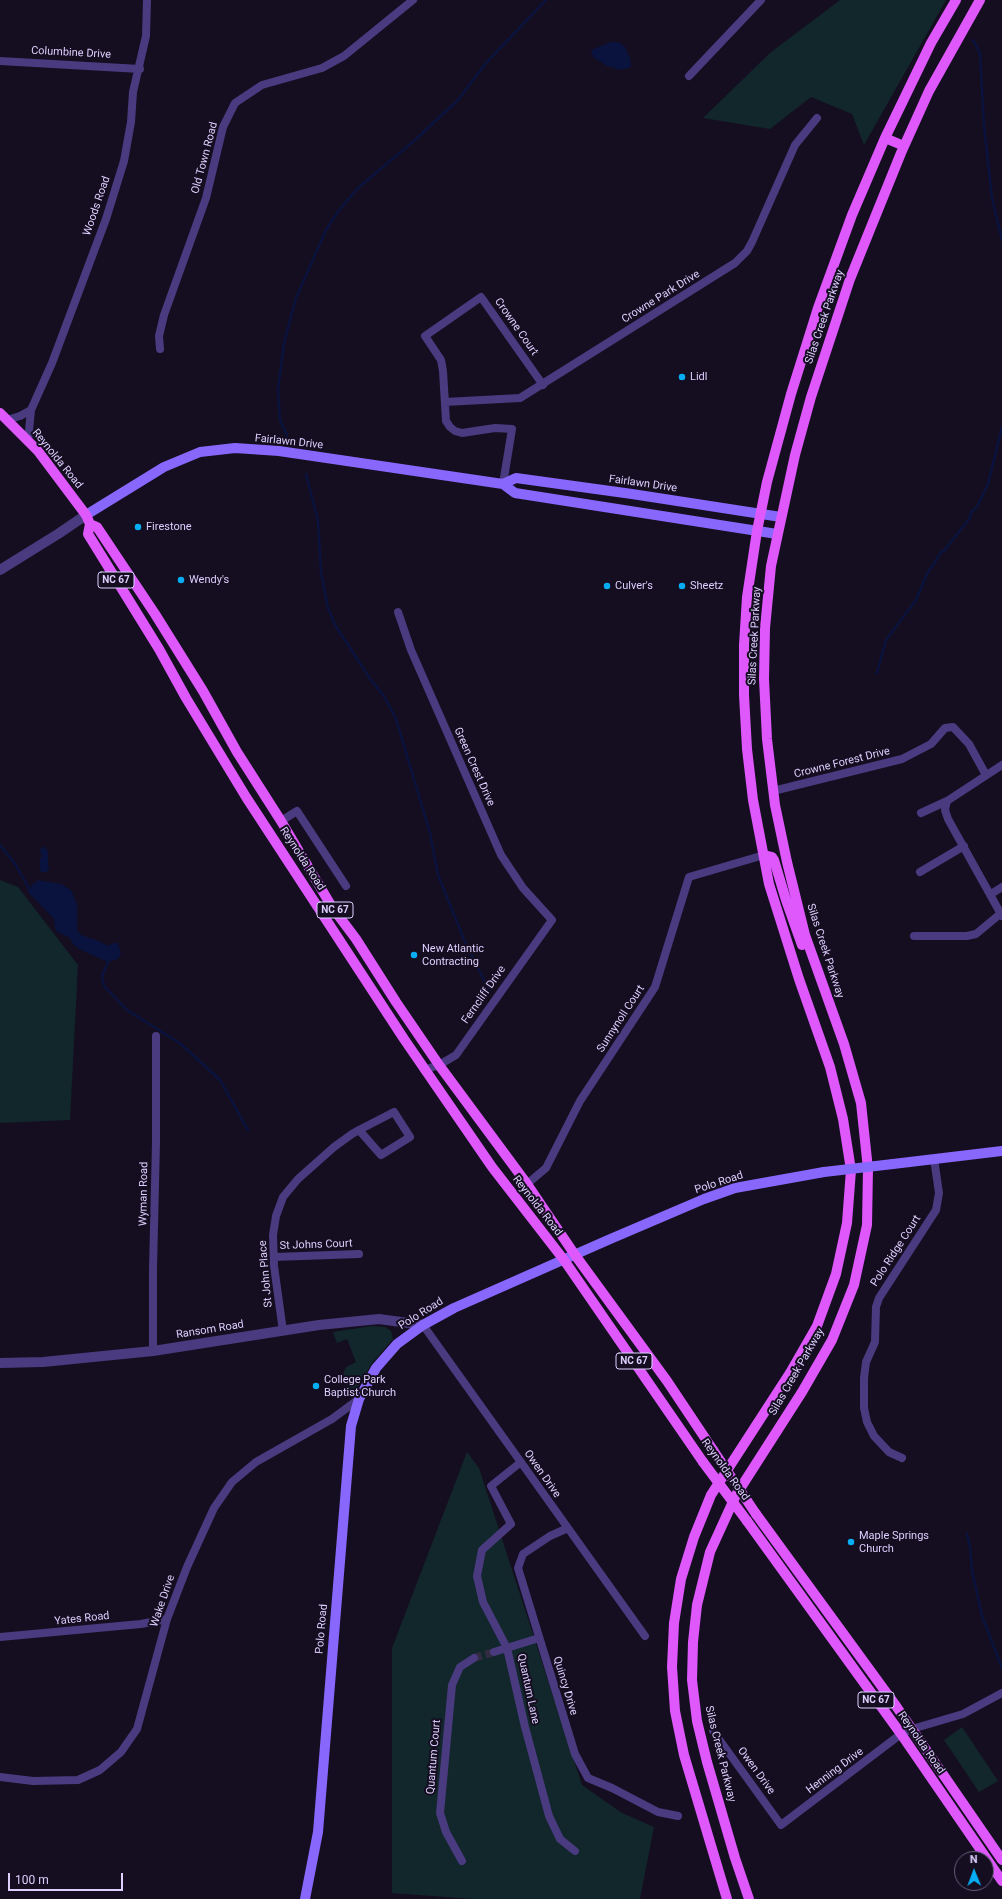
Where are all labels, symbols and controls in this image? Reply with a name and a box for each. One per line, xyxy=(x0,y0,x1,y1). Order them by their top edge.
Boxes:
street label: Columbine Drive xyxy=(31,44,111,62)
street label: Old Town Road xyxy=(189,121,221,195)
street label: Woods Road xyxy=(81,175,113,237)
street label: Crowne Park Drive xyxy=(620,268,702,326)
street label: Silas Creek Parkway xyxy=(803,268,847,366)
street label: Crowne Court xyxy=(491,296,541,358)
place label: Lidl xyxy=(690,370,707,384)
marker: Lidl xyxy=(677,372,687,382)
street label: Reynolda Road xyxy=(29,427,85,491)
street label: Fairlawn Drive xyxy=(254,432,324,452)
street label: Fairlawn Drive xyxy=(608,473,678,495)
place label: Firestone xyxy=(146,520,192,534)
marker: Firestone xyxy=(133,522,143,532)
road number: NC 67 xyxy=(98,572,134,588)
place label: Wendy's xyxy=(189,573,229,587)
marker: Wendy's xyxy=(176,575,186,585)
place label: Culver's xyxy=(615,579,653,593)
place label: Sheetz xyxy=(690,579,723,593)
marker: Culver's xyxy=(602,581,612,591)
marker: Sheetz xyxy=(677,581,687,591)
street label: Silas Creek Parkway xyxy=(746,586,764,686)
street label: Green Crest Drive xyxy=(451,726,497,808)
street label: Crowne Forest Drive xyxy=(793,745,891,781)
street label: Reynolda Road xyxy=(277,825,327,893)
road number: NC 67 xyxy=(317,902,353,918)
street label: Silas Creek Parkway xyxy=(803,902,847,1000)
place label: New Atlantic Contracting xyxy=(422,942,484,968)
marker: New Atlantic Contracting xyxy=(409,950,419,960)
street label: Ferncliff Drive xyxy=(459,963,509,1027)
street label: Sunnynoll Court xyxy=(594,983,648,1055)
street label: Wyman Road xyxy=(137,1162,151,1226)
street label: Polo Road xyxy=(693,1169,745,1197)
street label: Reynolda Road xyxy=(509,1173,565,1239)
street label: Polo Ridge Court xyxy=(868,1213,924,1289)
street label: St Johns Court xyxy=(279,1237,353,1253)
street label: St John Place xyxy=(256,1240,276,1308)
street label: Polo Road xyxy=(396,1295,446,1333)
street label: Ransom Road xyxy=(175,1318,245,1342)
street label: Silas Creek Parkway xyxy=(767,1326,827,1418)
road number: NC 67 xyxy=(616,1353,652,1369)
place label: College Park Baptist Church xyxy=(324,1373,396,1399)
marker: College Park Baptist Church xyxy=(311,1381,321,1391)
street label: Reynolda Road xyxy=(698,1437,752,1503)
street label: Owen Drive xyxy=(521,1448,563,1500)
place label: Maple Springs Church xyxy=(859,1529,929,1555)
marker: Maple Springs Church xyxy=(846,1537,856,1547)
street label: Wake Drive xyxy=(148,1573,178,1629)
street label: Polo Road xyxy=(313,1603,331,1655)
street label: Yates Road xyxy=(54,1610,110,1628)
street label: Quantum Lane xyxy=(514,1653,542,1725)
street label: Quincy Drive xyxy=(550,1655,580,1717)
road number: NC 67 xyxy=(858,1692,894,1708)
street label: Silas Creek Parkway xyxy=(702,1705,738,1803)
street label: Reynolda Road xyxy=(895,1709,947,1777)
street label: Quantum Court xyxy=(424,1719,444,1795)
street label: Owen Drive xyxy=(734,1745,778,1797)
street label: Henning Drive xyxy=(804,1745,866,1797)
north arrow xyxy=(954,1851,994,1891)
text: N xyxy=(970,1853,978,1866)
scale bar xyxy=(10,1865,125,1891)
text: 100 m xyxy=(15,1873,49,1887)

